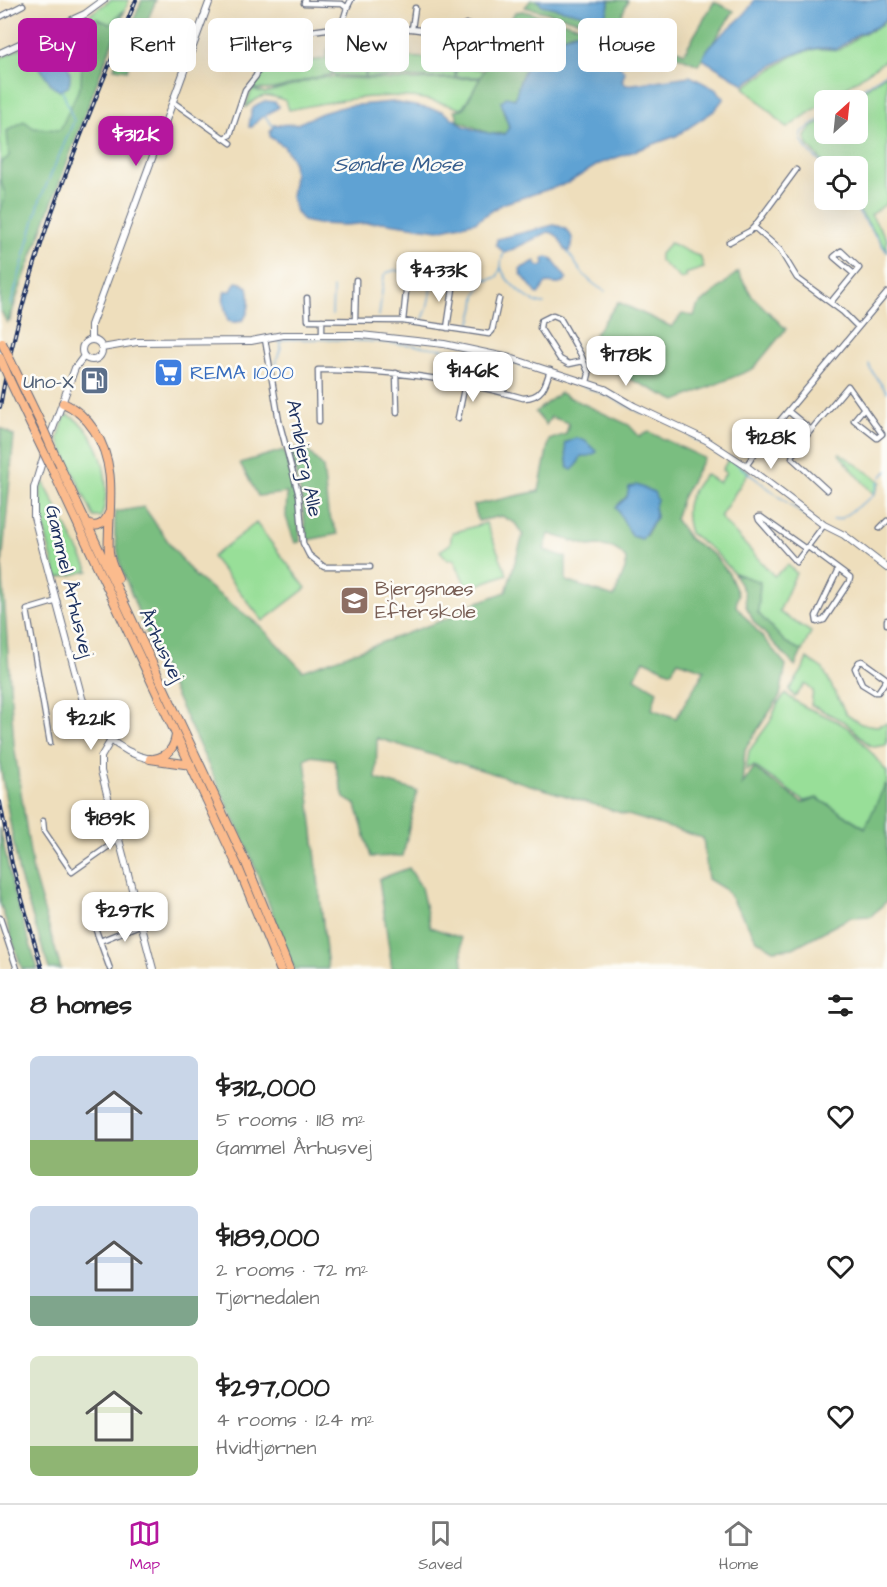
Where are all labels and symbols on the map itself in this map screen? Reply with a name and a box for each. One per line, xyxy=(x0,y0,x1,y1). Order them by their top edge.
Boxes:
north arrow xyxy=(814,90,868,144)
pin: $312K xyxy=(94,116,178,167)
water label: Søndre Mose xyxy=(333,150,464,179)
pin: $433K xyxy=(397,252,481,303)
pin: $178K xyxy=(584,336,668,387)
pin: $146K xyxy=(431,352,515,403)
supermarket icon: REMA 1000 xyxy=(153,356,185,388)
place label: REMA 1000 xyxy=(190,359,294,387)
fuel station icon: Uno-X xyxy=(79,365,111,397)
place label: Uno-X xyxy=(23,368,74,396)
street label: Arnbjerg Alle xyxy=(278,397,329,520)
pin: $128K xyxy=(729,419,813,470)
street label: Gammel Århusvej xyxy=(38,502,100,661)
place label: Bjergsnæs Efterskole xyxy=(375,575,476,626)
school or university icon: Bjergsnæs Efterskole xyxy=(338,584,370,616)
street label: Århusvej xyxy=(132,604,191,687)
pin: $221K xyxy=(49,700,133,751)
pin: $189K xyxy=(68,800,152,851)
pin: $297K xyxy=(83,892,167,943)

